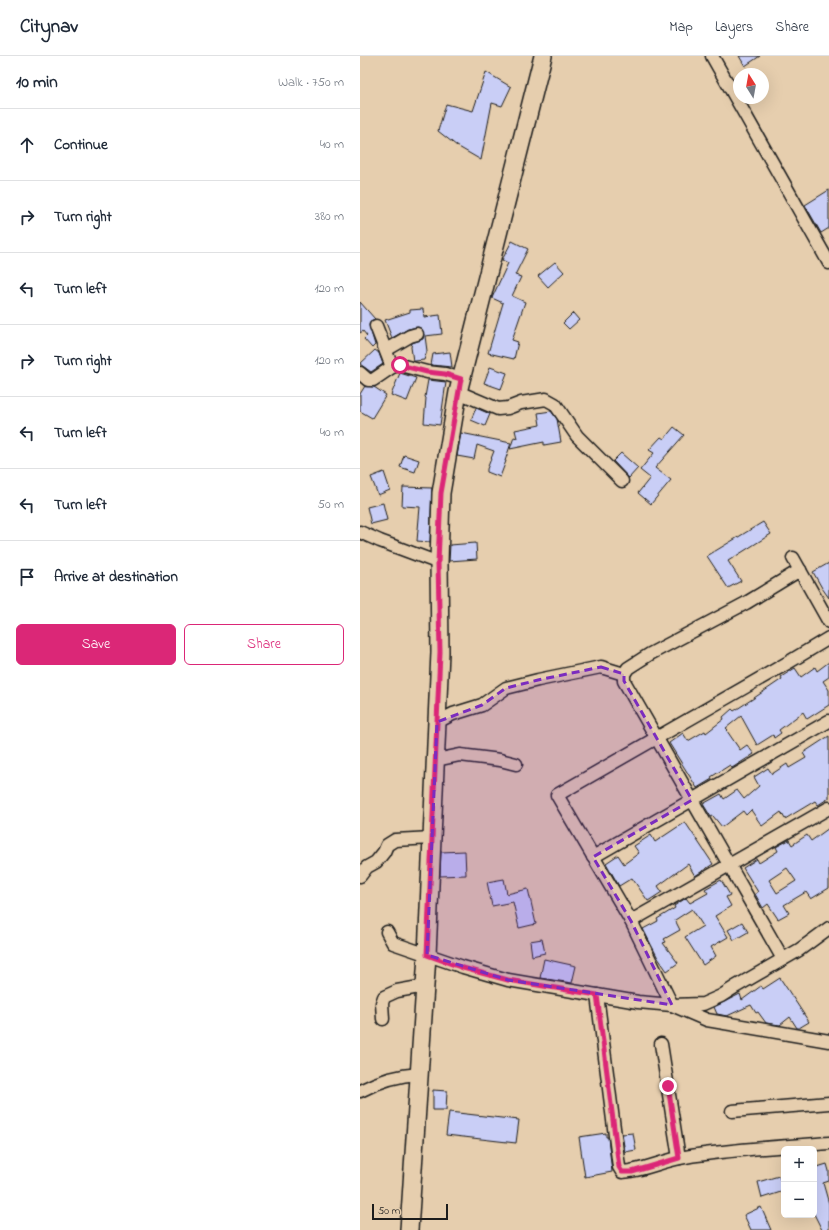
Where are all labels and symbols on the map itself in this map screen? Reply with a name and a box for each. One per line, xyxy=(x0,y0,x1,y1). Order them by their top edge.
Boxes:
north arrow xyxy=(733,68,769,104)
route start xyxy=(391,356,409,374)
route end xyxy=(659,1077,677,1095)
scale bar xyxy=(372,1202,448,1221)

